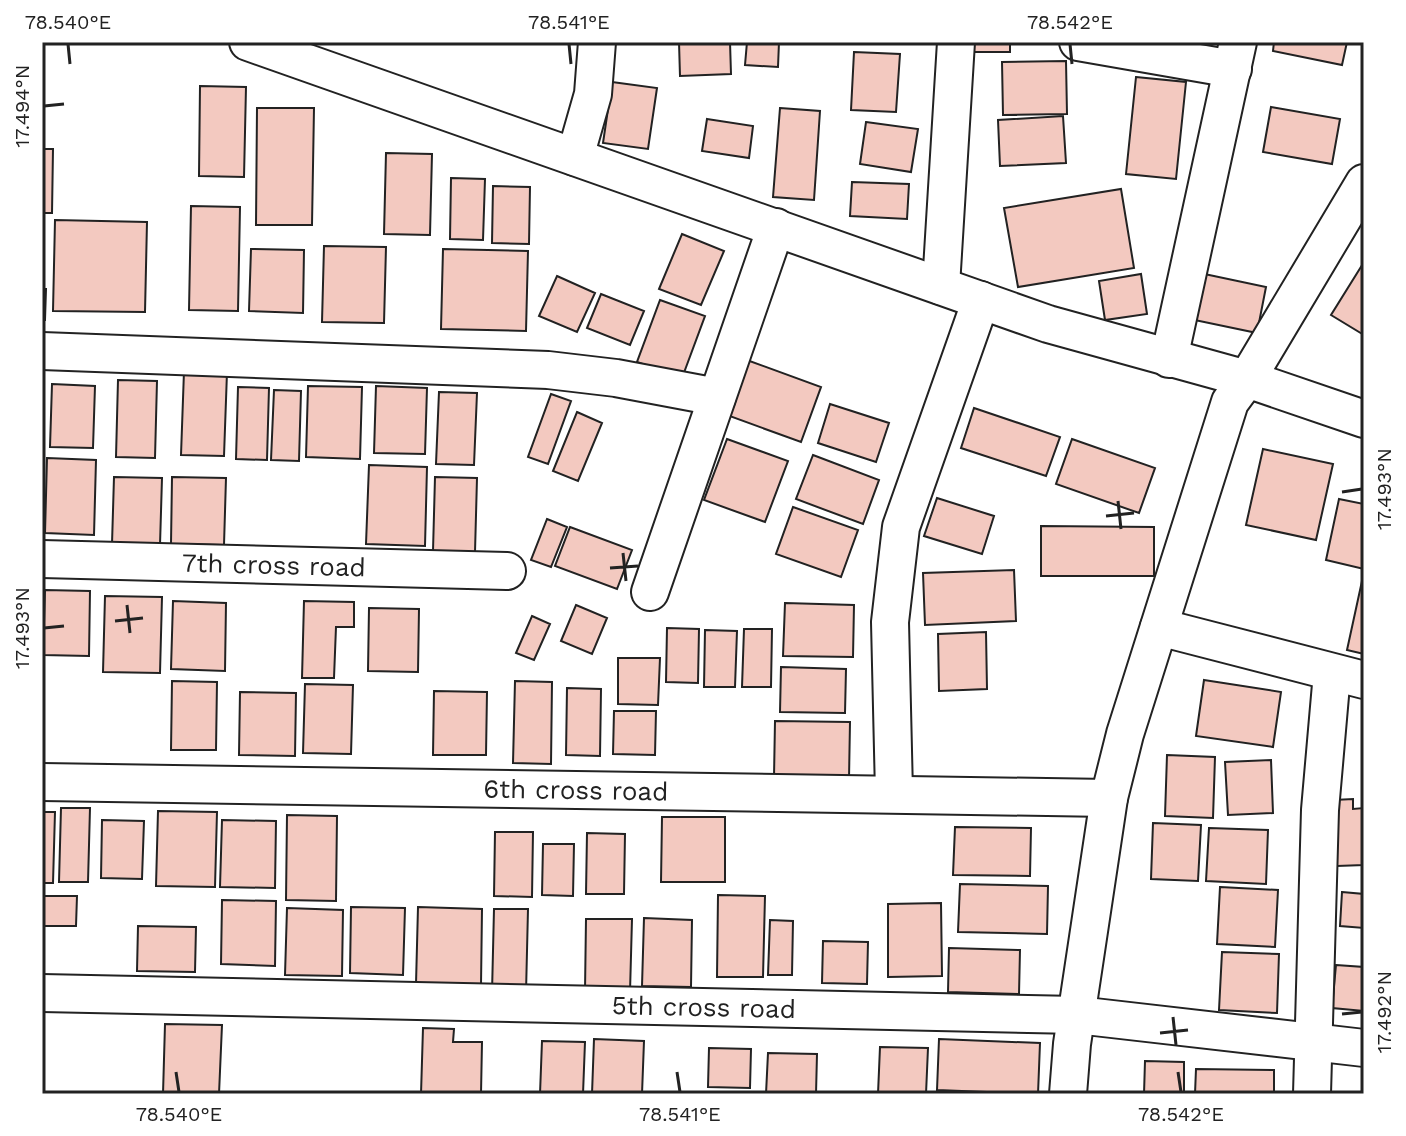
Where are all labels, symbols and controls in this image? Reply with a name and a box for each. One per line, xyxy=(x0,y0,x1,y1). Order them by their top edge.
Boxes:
text: 78.540°E xyxy=(25,10,111,34)
text: 78.541°E xyxy=(528,10,610,34)
text: 78.542°E xyxy=(1027,10,1113,34)
text: 17.494°N xyxy=(10,65,34,147)
text: 17.493°N xyxy=(1372,448,1396,530)
street label: 7th cross road xyxy=(182,548,366,582)
text: 17.493°N xyxy=(10,587,34,669)
street label: 6th cross road xyxy=(483,774,669,806)
text: 17.492°N xyxy=(1372,971,1396,1053)
street label: 5th cross road xyxy=(611,990,796,1024)
text: 78.540°E xyxy=(136,1102,222,1126)
text: 78.541°E xyxy=(639,1102,721,1126)
text: 78.542°E xyxy=(1138,1102,1224,1126)

